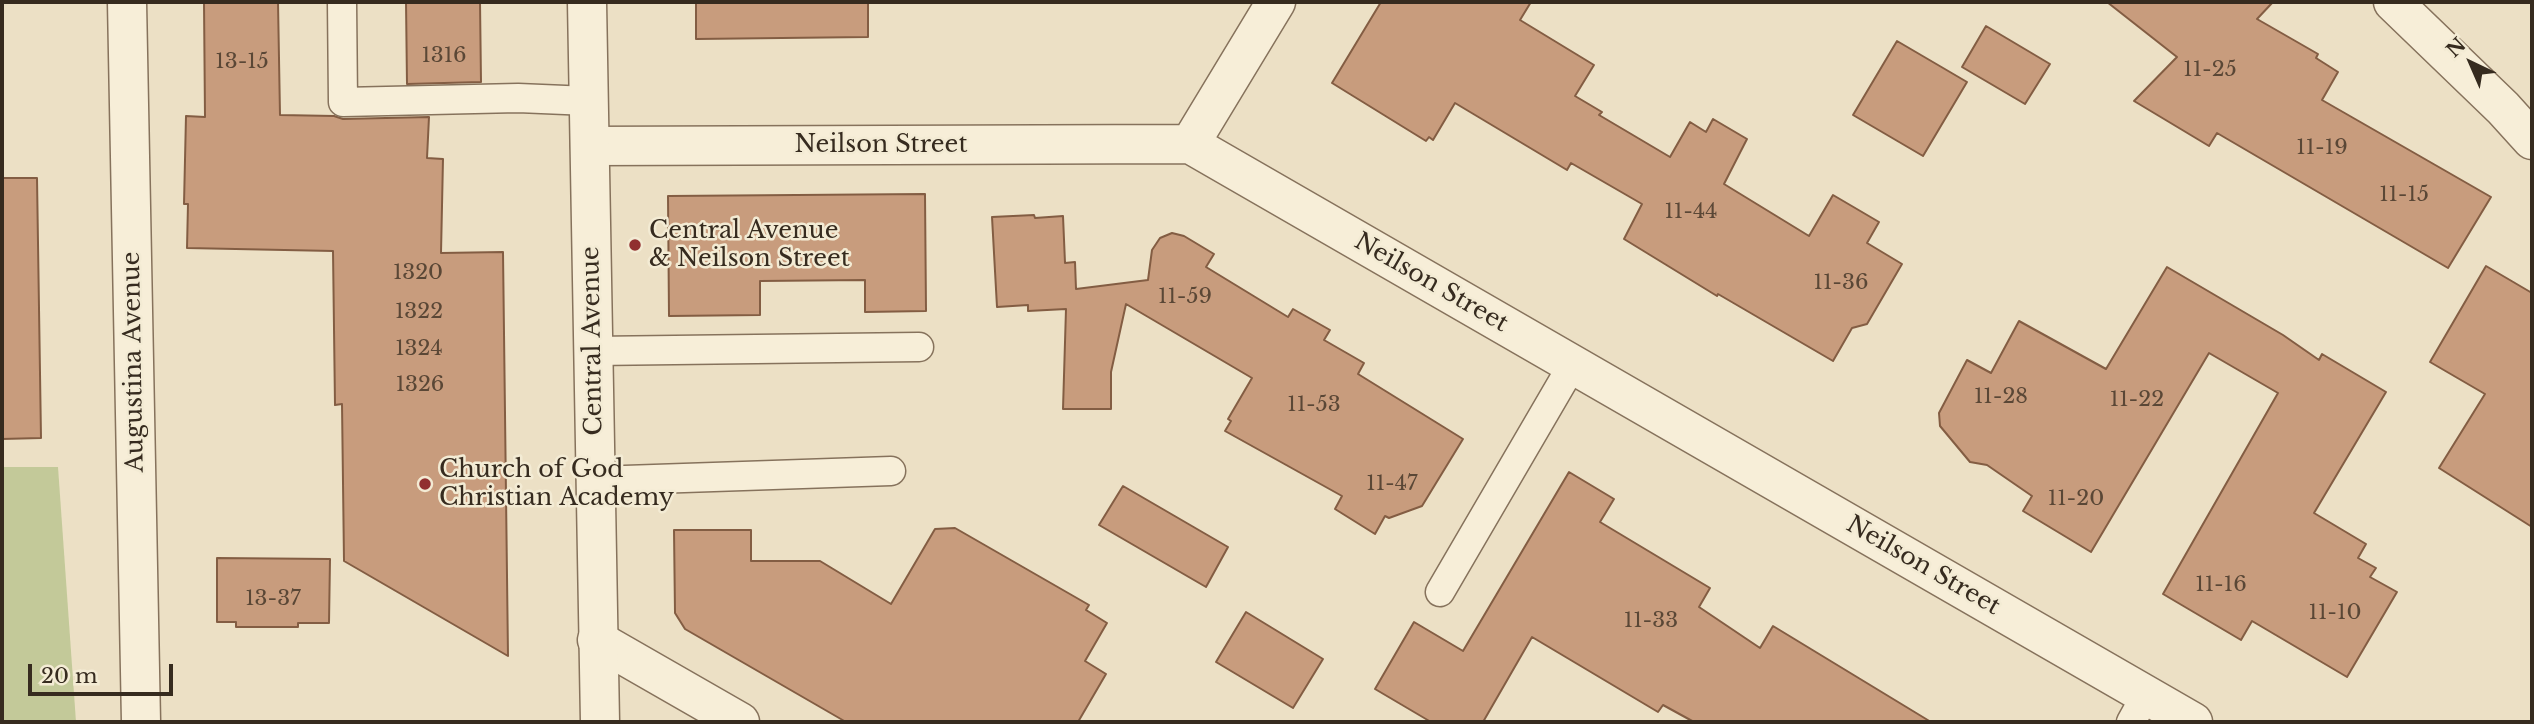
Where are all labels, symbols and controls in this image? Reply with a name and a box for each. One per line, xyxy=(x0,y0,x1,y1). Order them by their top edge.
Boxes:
north arrow xyxy=(2436,28,2506,98)
text: N xyxy=(2442,33,2470,62)
house number: 1316 xyxy=(421,43,467,69)
house number: 13-15 xyxy=(215,49,269,75)
house number: 11-25 xyxy=(2183,57,2237,83)
street label: Neilson Street xyxy=(795,131,967,159)
house number: 11-19 xyxy=(2296,135,2348,161)
house number: 11-15 xyxy=(2379,182,2429,208)
house number: 11-44 xyxy=(1664,199,1718,225)
place label: Central Avenue & Neilson Street xyxy=(649,217,850,273)
street label: Neilson Street xyxy=(1349,227,1513,339)
marker: Central Avenue & Neilson Street xyxy=(627,237,643,253)
street label: Central Avenue xyxy=(577,246,609,436)
street label: Augustina Avenue xyxy=(118,251,150,473)
house number: 1320 xyxy=(393,260,443,286)
house number: 11-36 xyxy=(1814,270,1868,296)
house number: 11-59 xyxy=(1158,284,1212,310)
house number: 1322 xyxy=(395,299,443,325)
house number: 1324 xyxy=(395,336,443,362)
house number: 1326 xyxy=(396,372,444,398)
house number: 11-28 xyxy=(1974,384,2028,410)
house number: 11-22 xyxy=(2110,387,2164,413)
house number: 11-53 xyxy=(1287,392,1341,418)
place label: Church of God Christian Academy xyxy=(439,456,674,512)
house number: 11-47 xyxy=(1366,471,1418,497)
marker: Church of God Christian Academy xyxy=(417,476,433,492)
house number: 11-20 xyxy=(2048,486,2104,512)
street label: Neilson Street xyxy=(1841,510,2005,622)
house number: 11-16 xyxy=(2195,572,2247,598)
house number: 13-37 xyxy=(245,586,301,612)
house number: 11-10 xyxy=(2309,600,2361,626)
house number: 11-33 xyxy=(1624,608,1678,634)
scale bar xyxy=(32,650,177,694)
text: 20 m xyxy=(41,663,98,689)

